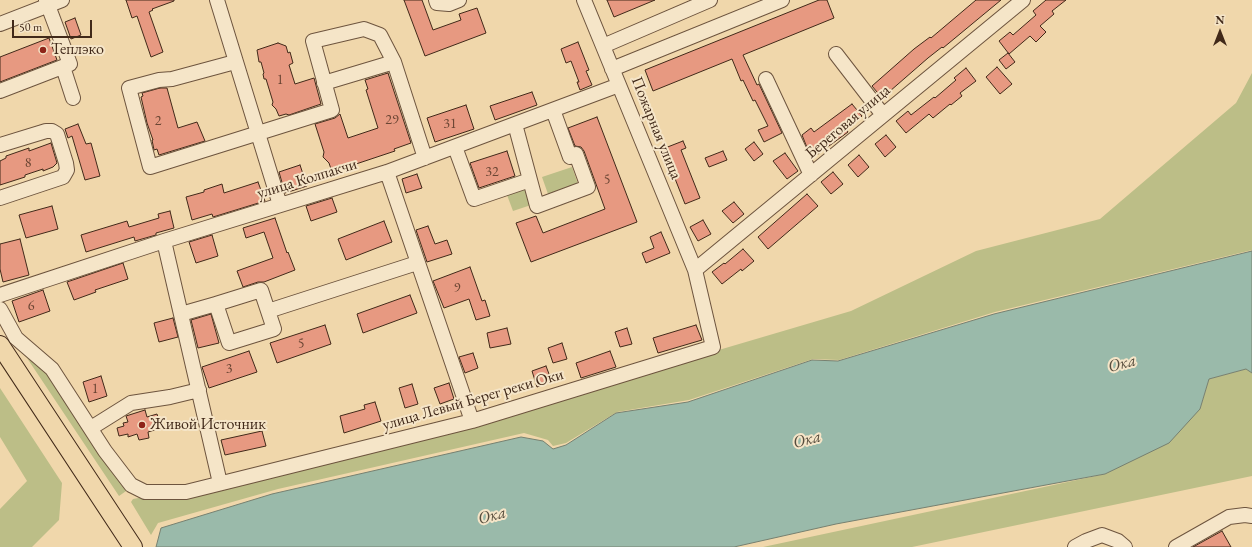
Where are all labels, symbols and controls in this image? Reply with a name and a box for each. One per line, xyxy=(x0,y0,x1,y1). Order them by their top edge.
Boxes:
scale bar xyxy=(14,12,94,38)
north arrow xyxy=(1200,12,1240,52)
text: N xyxy=(1216,13,1224,27)
text: 50 m xyxy=(19,19,42,35)
place label: Теплэко xyxy=(51,40,104,60)
marker: Теплэко xyxy=(38,45,48,55)
house number: 1 xyxy=(277,72,283,88)
street label: Пожарная улица xyxy=(627,74,685,182)
street label: Береговая улица xyxy=(802,81,894,163)
house number: 29 xyxy=(385,112,399,128)
house number: 2 xyxy=(155,113,161,129)
house number: 31 xyxy=(443,116,457,132)
house number: 8 xyxy=(25,155,31,171)
street label: улица Колпакчи xyxy=(255,155,359,203)
house number: 32 xyxy=(485,164,499,180)
house number: 5 xyxy=(604,172,610,188)
house number: 9 xyxy=(454,280,460,296)
house number: 6 xyxy=(28,298,34,314)
house number: 5 xyxy=(298,336,304,352)
water label: Ока xyxy=(1106,351,1138,377)
house number: 3 xyxy=(226,361,232,377)
street label: улица Левый Берег реки Оки xyxy=(380,365,566,435)
house number: 1 xyxy=(92,381,98,397)
place label: Живой Источник xyxy=(150,415,266,435)
marker: Живой Источник xyxy=(137,420,147,430)
water label: Ока xyxy=(791,427,823,453)
water label: Ока xyxy=(476,503,508,529)

